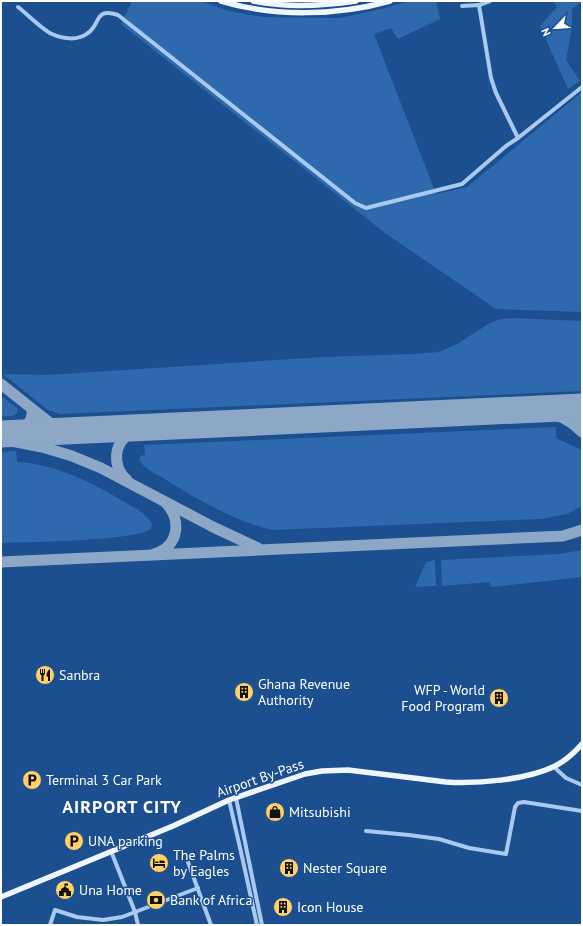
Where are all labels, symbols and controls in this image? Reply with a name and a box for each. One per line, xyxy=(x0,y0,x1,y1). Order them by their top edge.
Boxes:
north arrow xyxy=(535,8,575,48)
text: N xyxy=(538,26,554,38)
restaurant icon: Sanbra xyxy=(34,664,56,686)
place label: Sanbra xyxy=(59,666,100,684)
place label: Ghana Revenue Authority xyxy=(258,675,350,709)
building icon: Ghana Revenue Authority xyxy=(233,681,255,703)
place label: WFP - World Food Program xyxy=(401,681,485,715)
building icon: WFP - World Food Program xyxy=(488,687,510,709)
street label: Airport By-Pass xyxy=(214,755,306,801)
parking icon: Terminal 3 Car Park xyxy=(21,769,43,791)
place label: Terminal 3 Car Park xyxy=(46,771,162,789)
district label: AIRPORT CITY xyxy=(62,795,182,818)
shop icon: Mitsubishi xyxy=(264,801,286,823)
place label: Mitsubishi xyxy=(289,803,351,821)
parking icon: UNA parking xyxy=(63,830,85,852)
place label: UNA parking xyxy=(88,832,163,850)
place label: The Palms by Eagles xyxy=(173,846,235,880)
hotel icon: The Palms by Eagles xyxy=(148,852,170,874)
building icon: Nester Square xyxy=(278,857,300,879)
place label: Nester Square xyxy=(303,859,387,877)
public building icon: Una Home xyxy=(54,879,76,901)
place label: Una Home xyxy=(79,881,142,899)
bank icon: Bank of Africa xyxy=(145,889,167,911)
place label: Bank of Africa xyxy=(170,891,252,909)
building icon: Icon House xyxy=(272,896,294,918)
place label: Icon House xyxy=(297,898,363,916)

